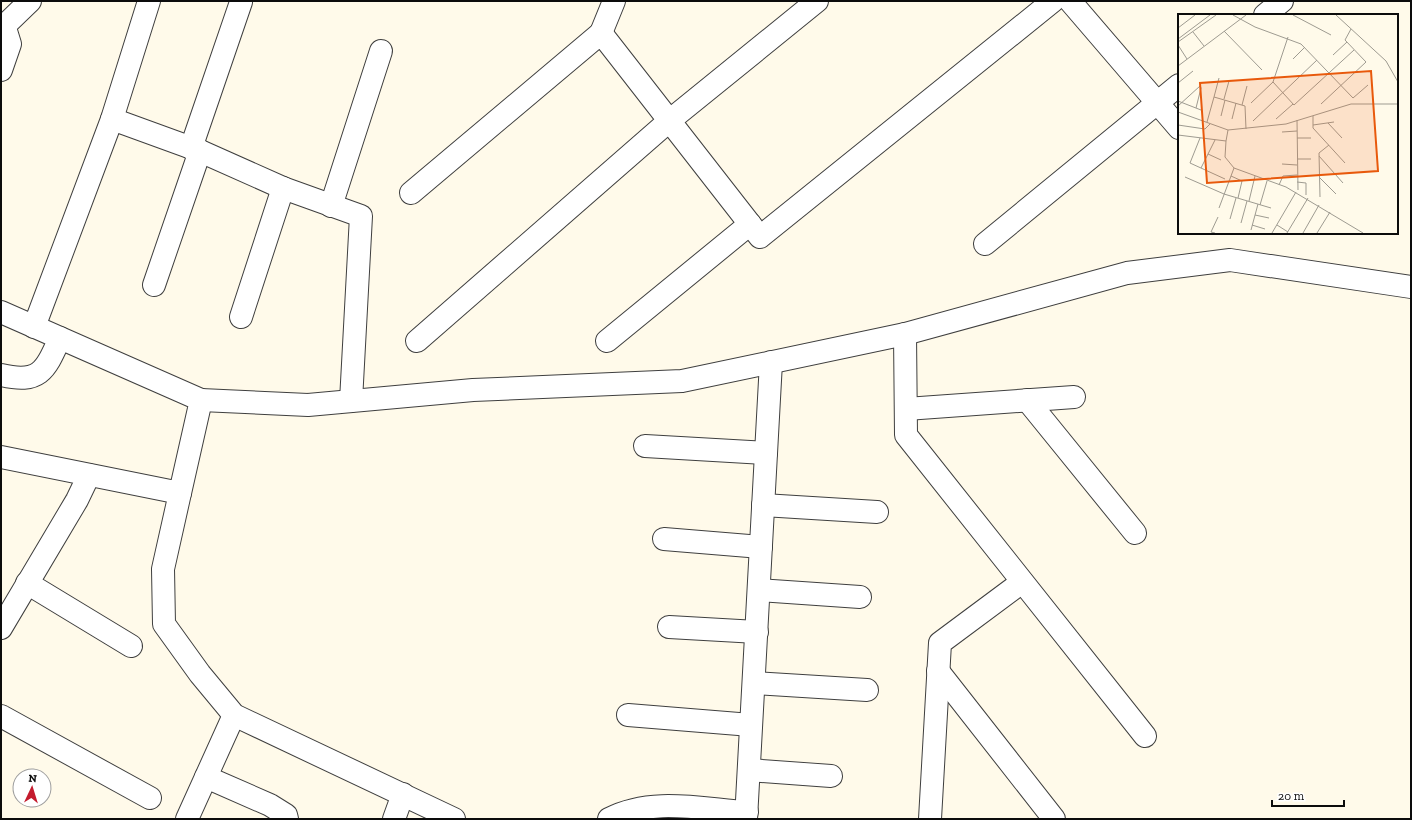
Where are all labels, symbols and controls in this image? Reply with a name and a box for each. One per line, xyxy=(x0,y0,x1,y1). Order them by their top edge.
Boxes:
inset map xyxy=(1178,14,1398,234)
north arrow xyxy=(12,768,52,808)
text: N xyxy=(28,772,38,785)
scale bar xyxy=(1272,782,1344,808)
text: 20 m xyxy=(1278,789,1305,803)

